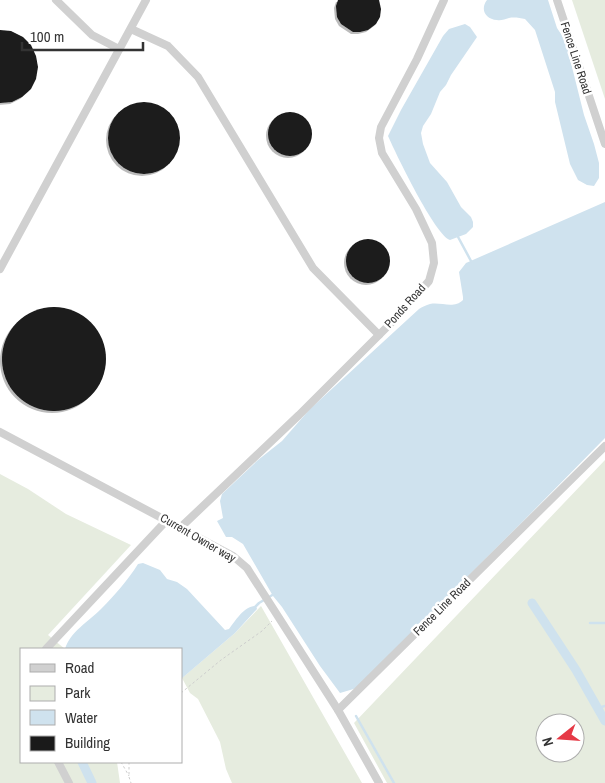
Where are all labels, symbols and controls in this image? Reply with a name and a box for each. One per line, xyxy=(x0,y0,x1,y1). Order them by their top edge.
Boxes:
scale bar xyxy=(22,20,144,52)
street label: Fence Line Road xyxy=(557,20,595,96)
text: 100 m xyxy=(30,26,64,47)
street label: Ponds Road xyxy=(381,281,429,331)
street label: Current Owner way xyxy=(157,510,239,566)
street label: Fence Line Road xyxy=(410,575,474,639)
legend xyxy=(20,648,182,763)
text: Road xyxy=(65,657,94,678)
text: Park xyxy=(65,682,91,703)
text: Water xyxy=(65,707,97,728)
north arrow xyxy=(535,713,585,763)
text: Building xyxy=(65,732,110,753)
text: N xyxy=(538,735,557,748)

